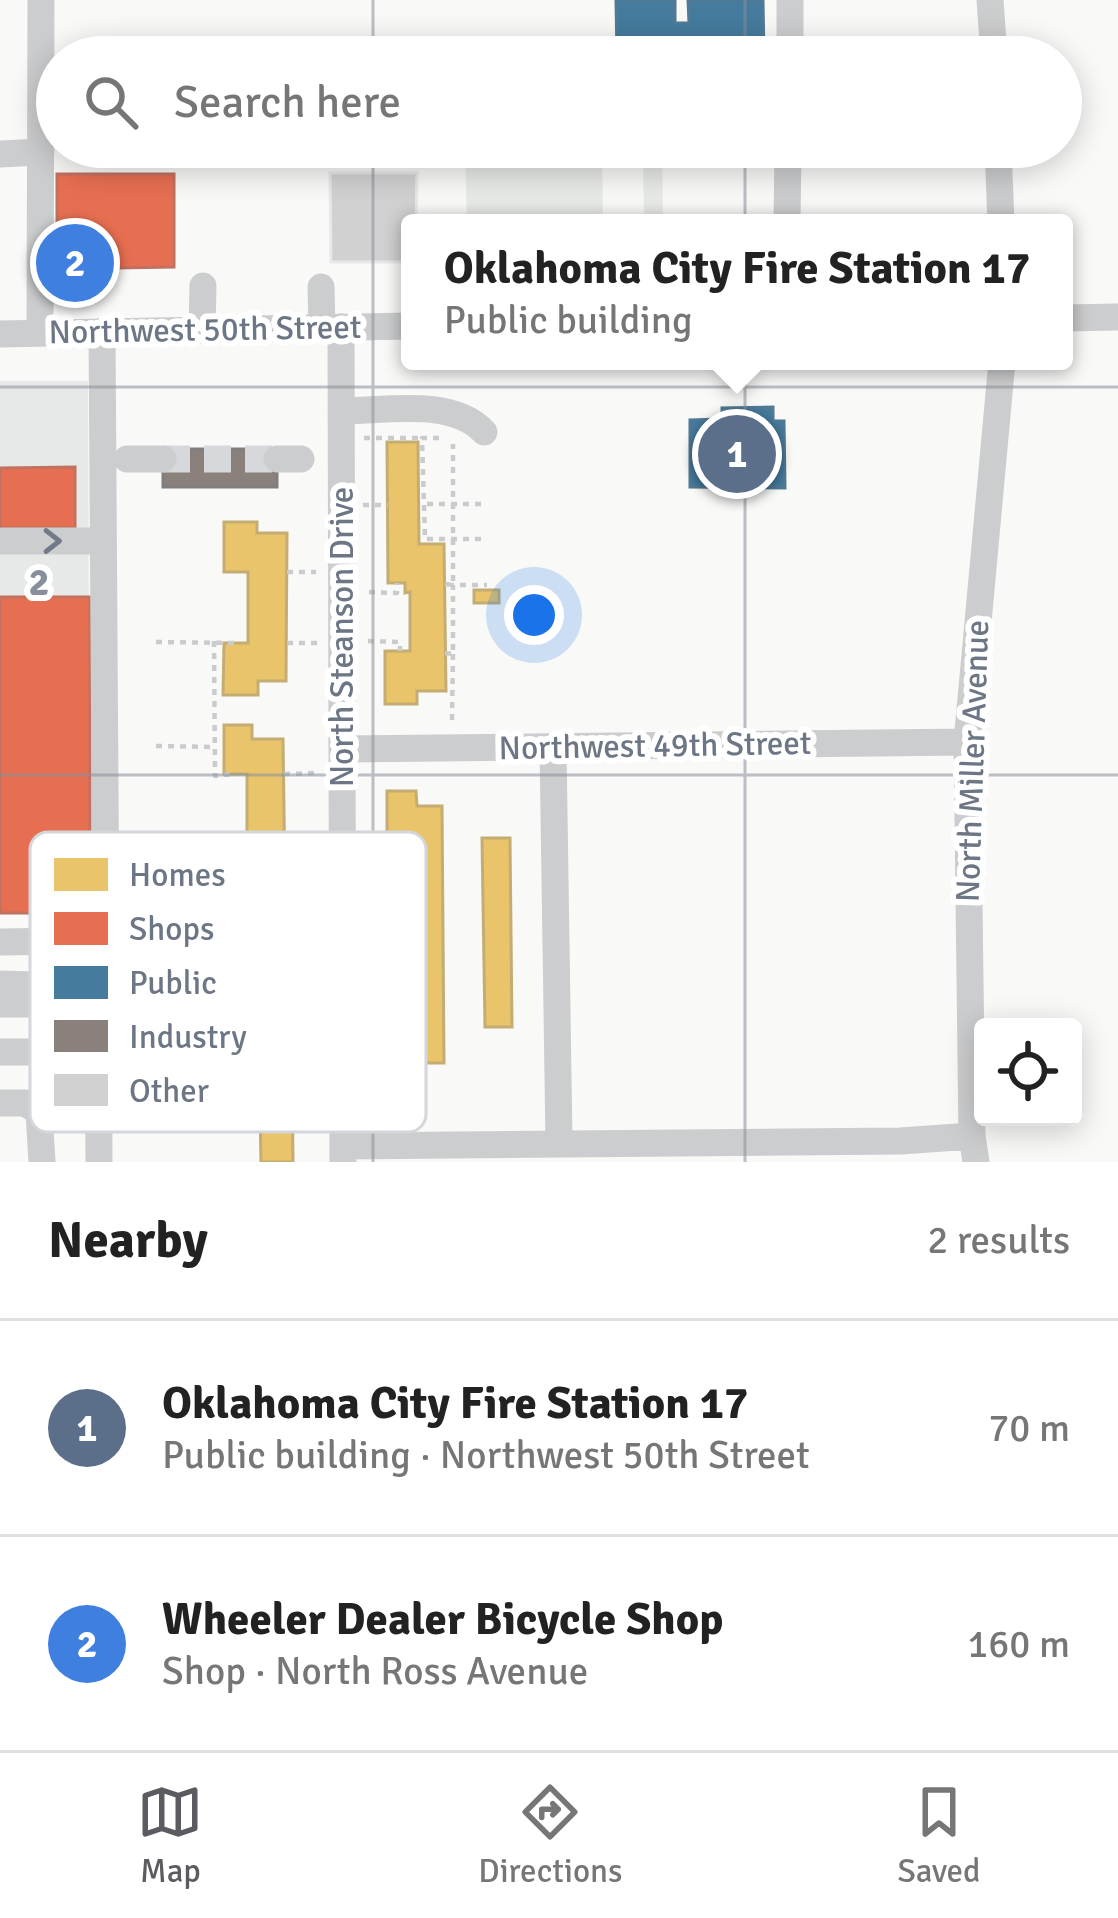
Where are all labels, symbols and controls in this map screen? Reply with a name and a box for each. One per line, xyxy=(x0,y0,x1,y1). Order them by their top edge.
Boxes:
search box xyxy=(36,36,1082,168)
icon: search xyxy=(78,69,144,135)
text: Search here xyxy=(174,75,401,130)
popup xyxy=(401,214,1073,370)
pin: 2 xyxy=(36,218,114,308)
text: Oklahoma City Fire Station 17 xyxy=(444,241,1030,296)
text: Public building xyxy=(444,296,693,344)
street label: Northwest 50th Street xyxy=(48,307,362,353)
pin: 1 xyxy=(698,409,776,499)
street label: North Steanson Drive xyxy=(322,487,363,787)
one-way arrow xyxy=(44,528,62,554)
text: 2 xyxy=(28,558,50,606)
your location xyxy=(504,585,564,645)
street label: North Miller Avenue xyxy=(948,619,998,903)
street label: Northwest 49th Street xyxy=(498,723,812,769)
legend xyxy=(30,832,426,1132)
text: Homes xyxy=(129,855,226,896)
text: Shops xyxy=(129,909,214,950)
text: Public xyxy=(129,963,217,1004)
text: Industry xyxy=(129,1017,247,1058)
map controls xyxy=(974,1018,1082,1126)
button: locate xyxy=(974,1018,1082,1126)
text: Other xyxy=(129,1071,209,1112)
text: Nearby xyxy=(48,1209,208,1272)
text: 2 results xyxy=(927,1216,1070,1264)
text: Oklahoma City Fire Station 17 xyxy=(162,1376,748,1431)
text: 1 xyxy=(76,1404,98,1452)
text: 70 m xyxy=(988,1404,1070,1452)
text: Public building · Northwest 50th Street xyxy=(162,1431,810,1479)
text: Wheeler Dealer Bicycle Shop xyxy=(162,1592,723,1647)
text: 2 xyxy=(76,1620,98,1668)
text: 160 m xyxy=(967,1620,1070,1668)
text: Shop · North Ross Avenue xyxy=(162,1647,588,1695)
tab: Map xyxy=(137,1779,203,1892)
tab: Directions xyxy=(478,1779,623,1892)
tab: Saved xyxy=(897,1779,981,1892)

